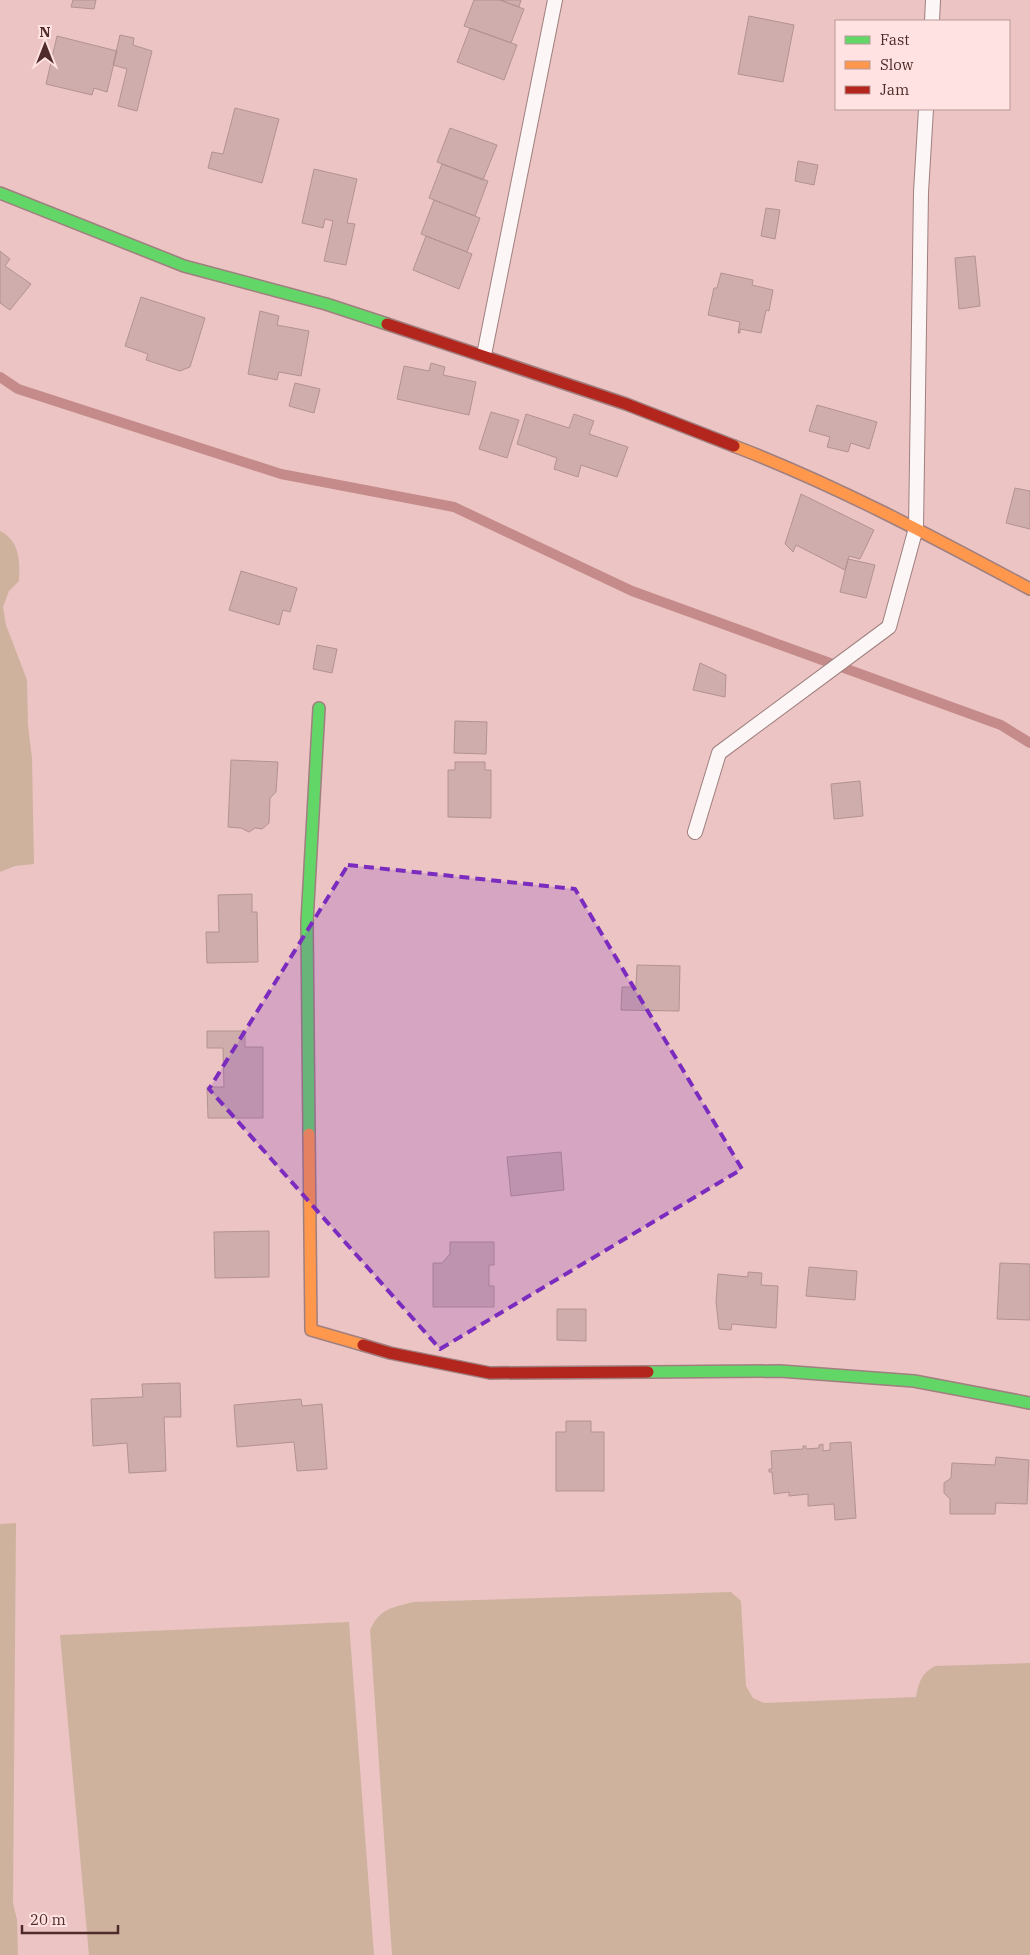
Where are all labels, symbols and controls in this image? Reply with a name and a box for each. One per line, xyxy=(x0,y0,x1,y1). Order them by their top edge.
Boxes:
north arrow xyxy=(20,20,70,70)
legend xyxy=(835,20,1010,110)
text: N xyxy=(39,23,51,41)
text: Fast xyxy=(880,30,910,49)
text: Slow xyxy=(880,55,914,74)
text: Jam xyxy=(880,80,909,99)
scale bar xyxy=(22,1902,119,1934)
text: 20 m xyxy=(30,1910,66,1929)

